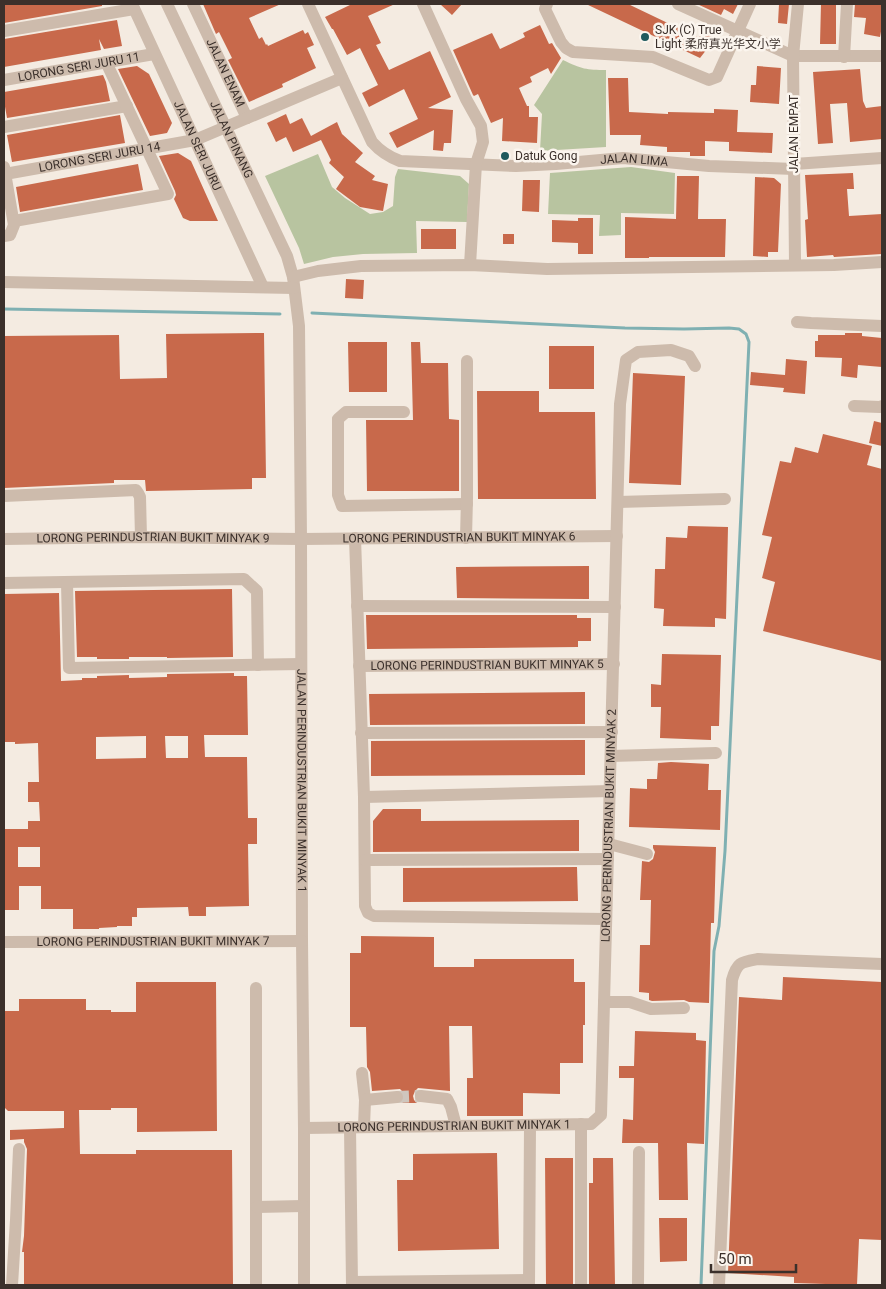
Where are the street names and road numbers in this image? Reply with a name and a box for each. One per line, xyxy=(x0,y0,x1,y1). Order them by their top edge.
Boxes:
street label: JALAN ENAM xyxy=(203,36,248,109)
street label: LORONG SERI JURU 11 xyxy=(17,50,141,84)
street label: JALAN EMPAT xyxy=(787,95,801,173)
street label: JALAN SERI JURU xyxy=(171,98,224,193)
street label: JALAN PINANG xyxy=(207,98,256,181)
street label: LORONG SERI JURU 14 xyxy=(38,139,162,175)
street label: JALAN LIMA xyxy=(600,151,669,169)
street label: LORONG PERINDUSTRIAN BUKIT MINYAK 6 xyxy=(342,529,576,546)
street label: LORONG PERINDUSTRIAN BUKIT MINYAK 9 xyxy=(36,530,270,546)
street label: LORONG PERINDUSTRIAN BUKIT MINYAK 5 xyxy=(370,657,604,673)
street label: JALAN PERINDUSTRIAN BUKIT MINYAK 1 xyxy=(294,669,309,893)
street label: LORONG PERINDUSTRIAN BUKIT MINYAK 2 xyxy=(599,709,619,942)
street label: LORONG PERINDUSTRIAN BUKIT MINYAK 7 xyxy=(36,934,270,949)
street label: LORONG PERINDUSTRIAN BUKIT MINYAK 1 xyxy=(337,1117,571,1135)

